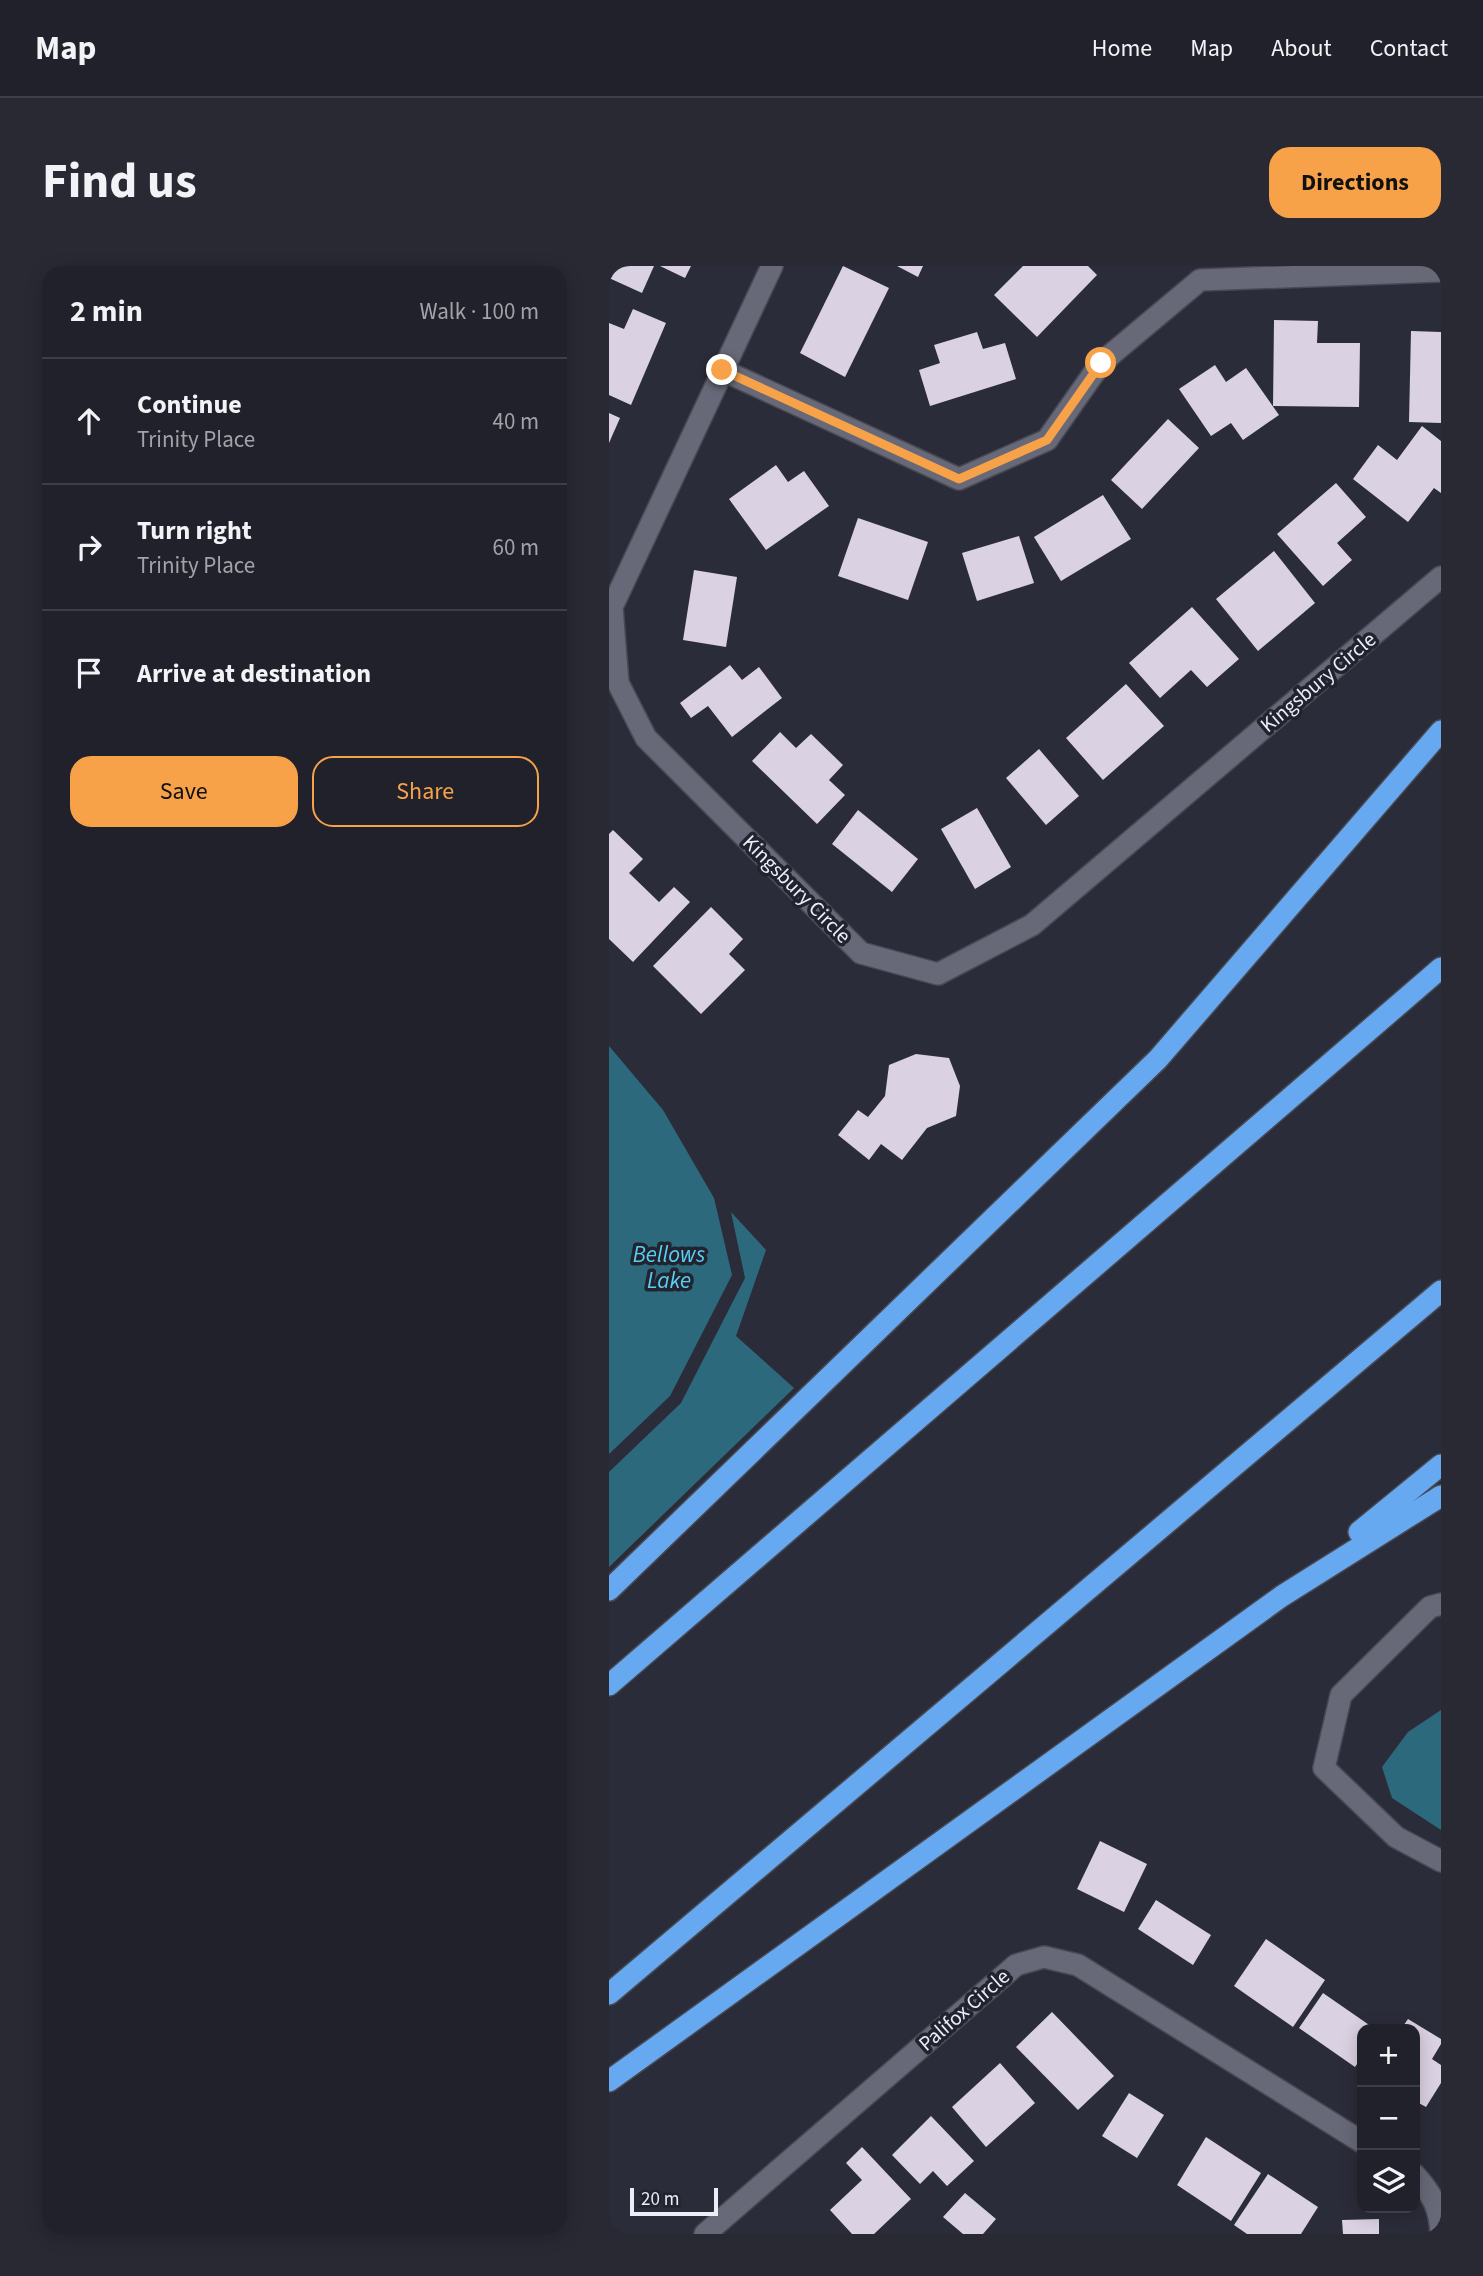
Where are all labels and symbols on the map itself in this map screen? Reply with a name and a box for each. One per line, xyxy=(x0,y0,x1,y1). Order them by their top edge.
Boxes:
route start xyxy=(1085,347,1116,378)
route end xyxy=(706,354,737,385)
street label: Kingsbury Circle xyxy=(1254,625,1382,739)
street label: Kingsbury Circle xyxy=(736,828,858,950)
water label: Bellows Lake xyxy=(633,1238,705,1297)
street label: Palifox Circle xyxy=(912,1962,1016,2058)
scale bar xyxy=(630,2185,717,2217)

